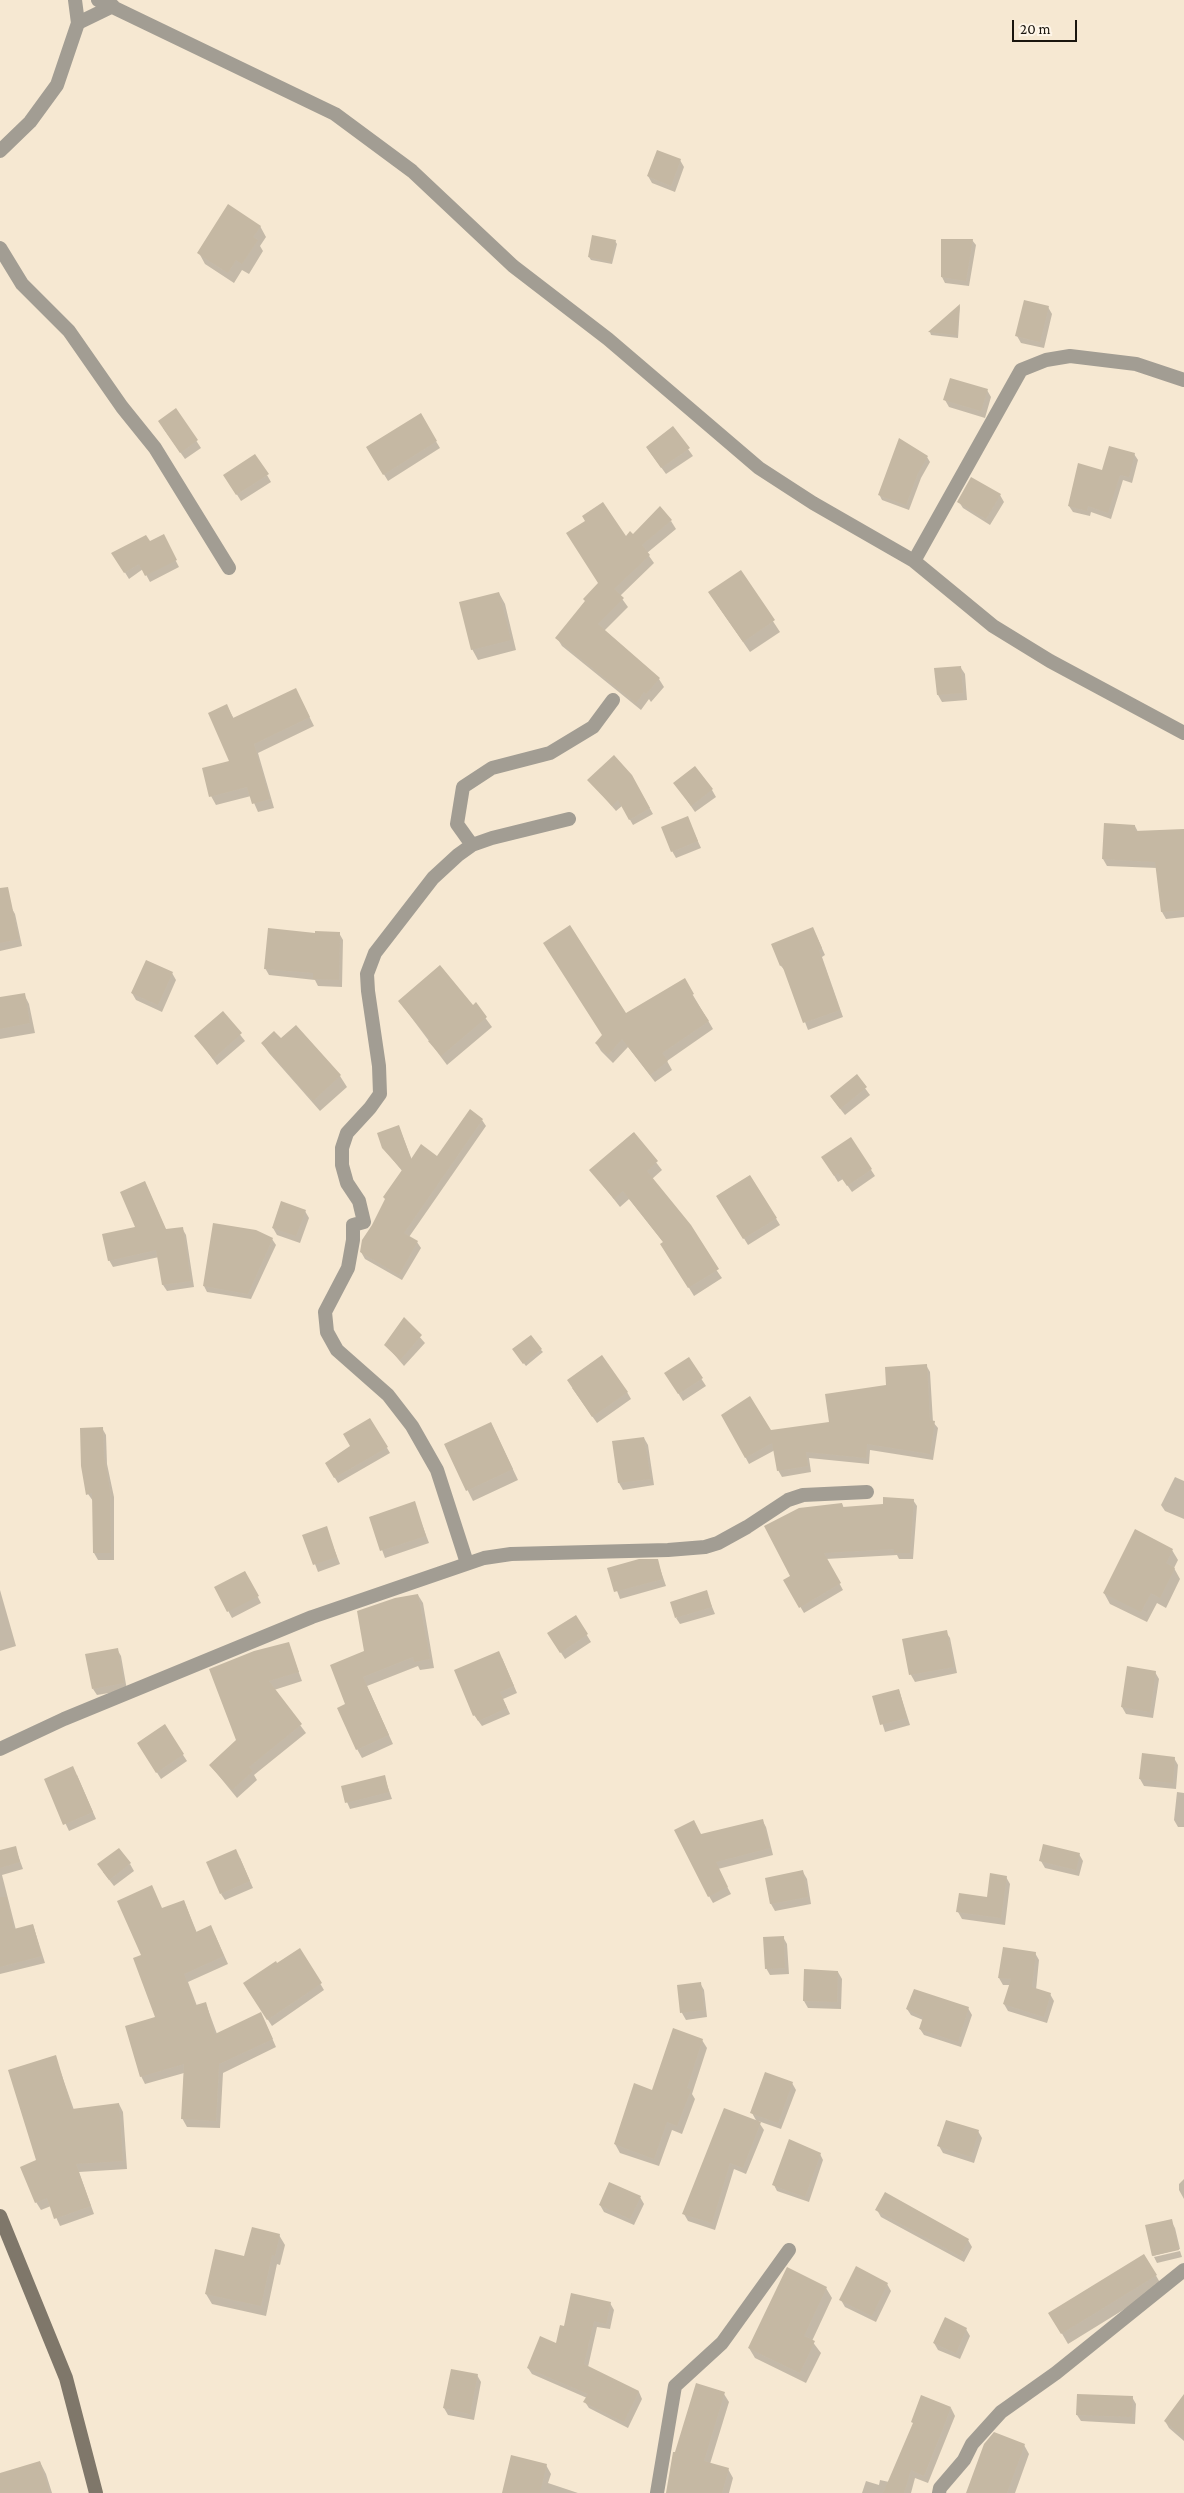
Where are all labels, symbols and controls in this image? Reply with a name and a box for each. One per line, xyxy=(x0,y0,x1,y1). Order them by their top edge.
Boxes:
scale bar xyxy=(1014,10,1079,42)
text: 20 m xyxy=(1020,21,1051,37)

